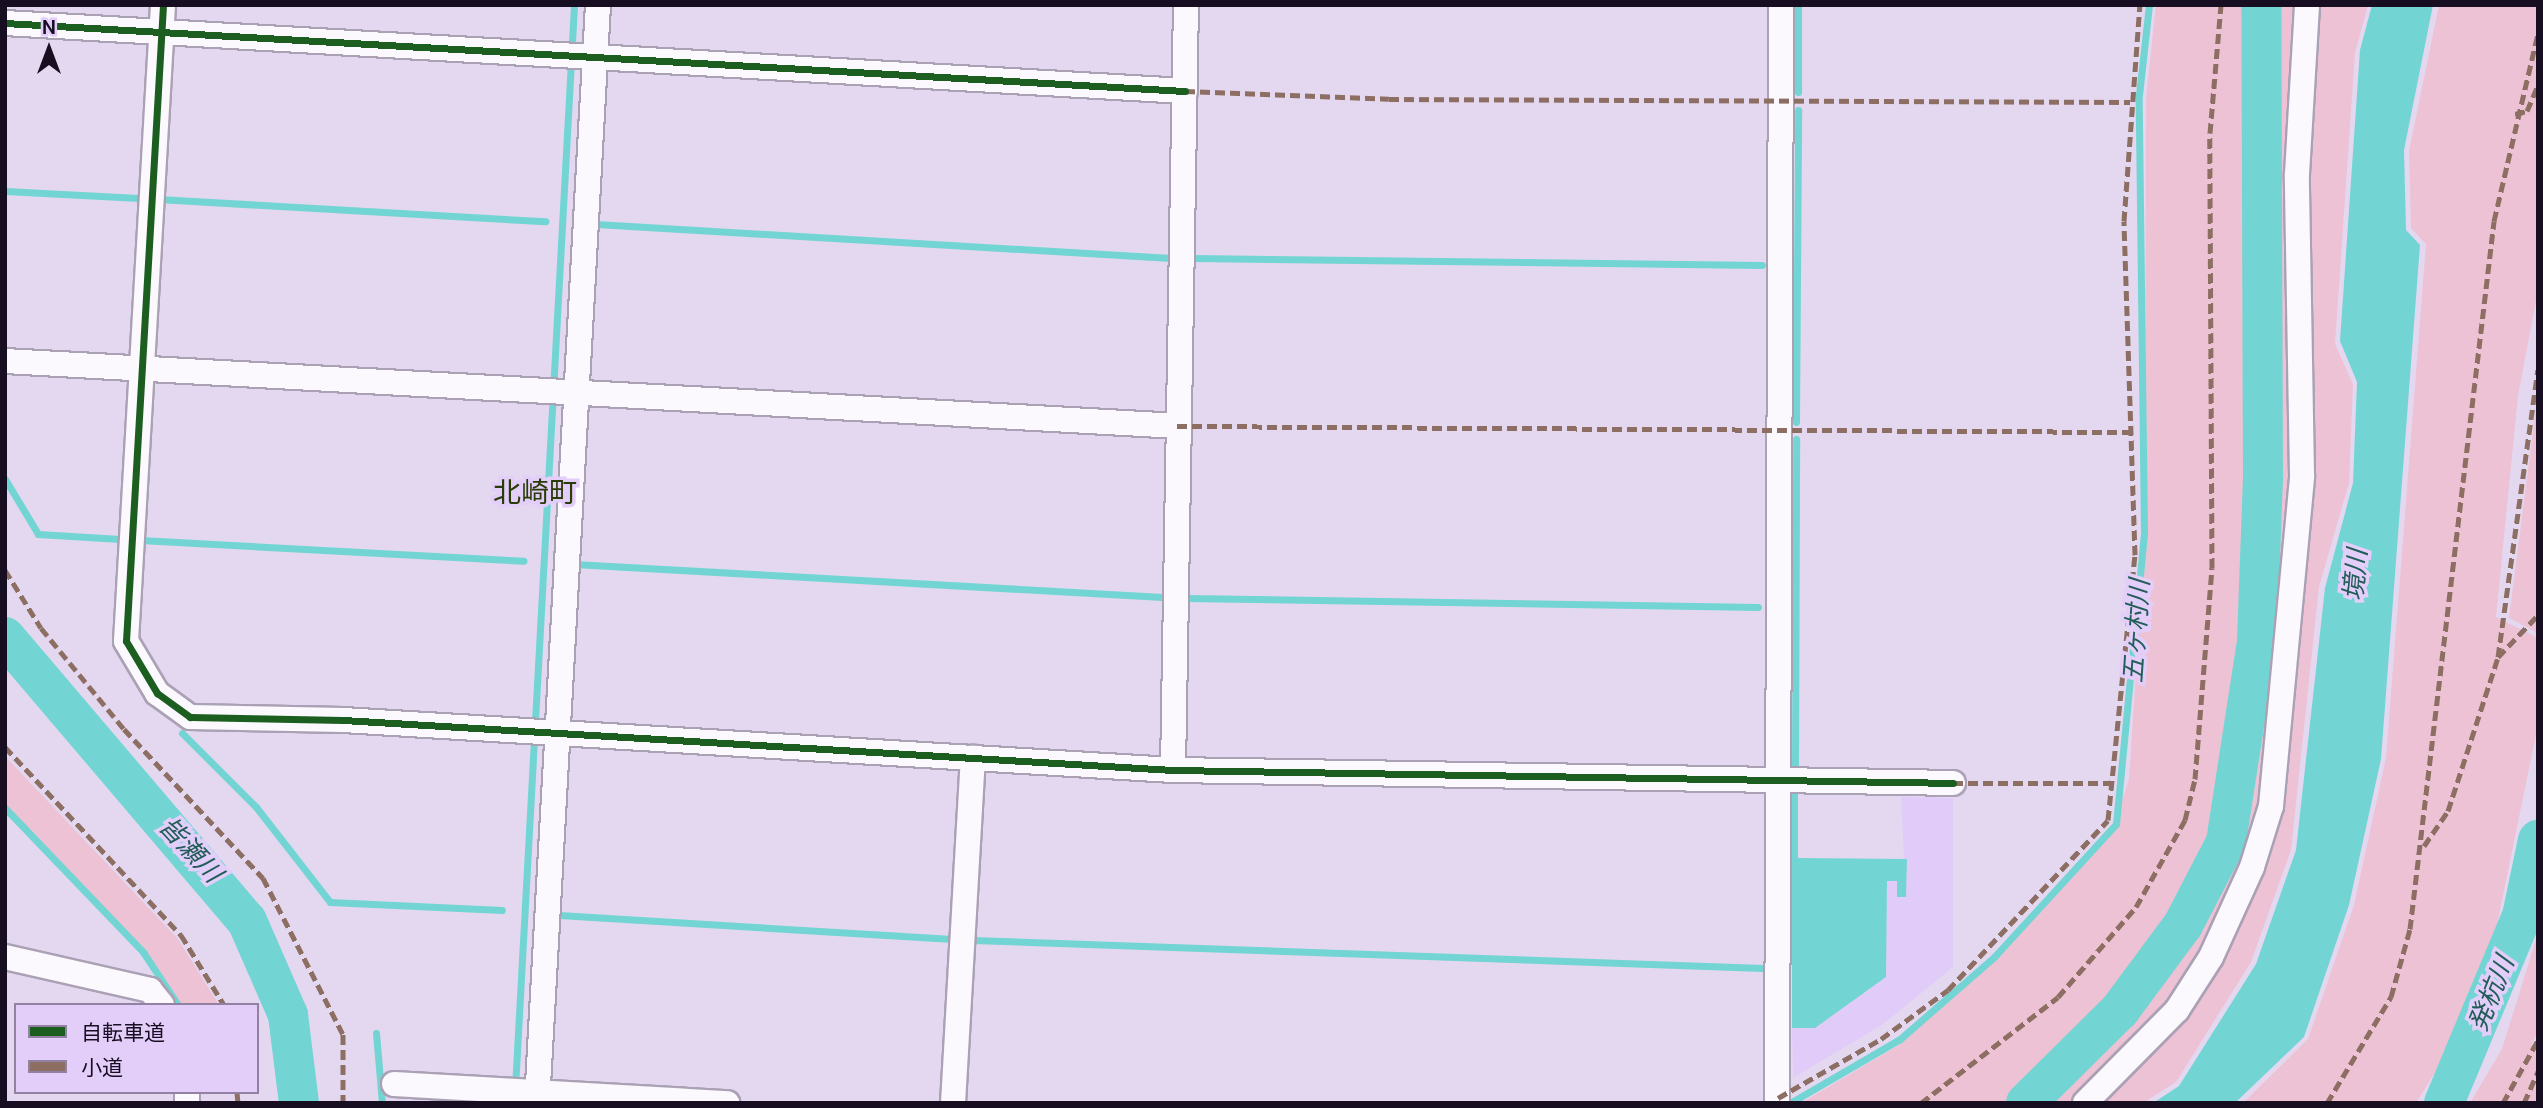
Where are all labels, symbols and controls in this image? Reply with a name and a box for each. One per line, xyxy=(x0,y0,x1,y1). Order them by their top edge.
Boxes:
north arrow xyxy=(14,14,84,84)
text: N xyxy=(42,15,56,40)
district label: 北崎町 xyxy=(493,476,577,510)
water label: 境川 xyxy=(2338,548,2374,602)
water label: 五ヶ村川 xyxy=(2118,578,2156,684)
water label: 皆瀬川 xyxy=(152,811,228,889)
water label: 発杭川 xyxy=(2463,952,2521,1036)
legend xyxy=(14,1003,259,1094)
text: 自転車道 xyxy=(81,1019,165,1047)
text: 小道 xyxy=(81,1054,123,1082)

